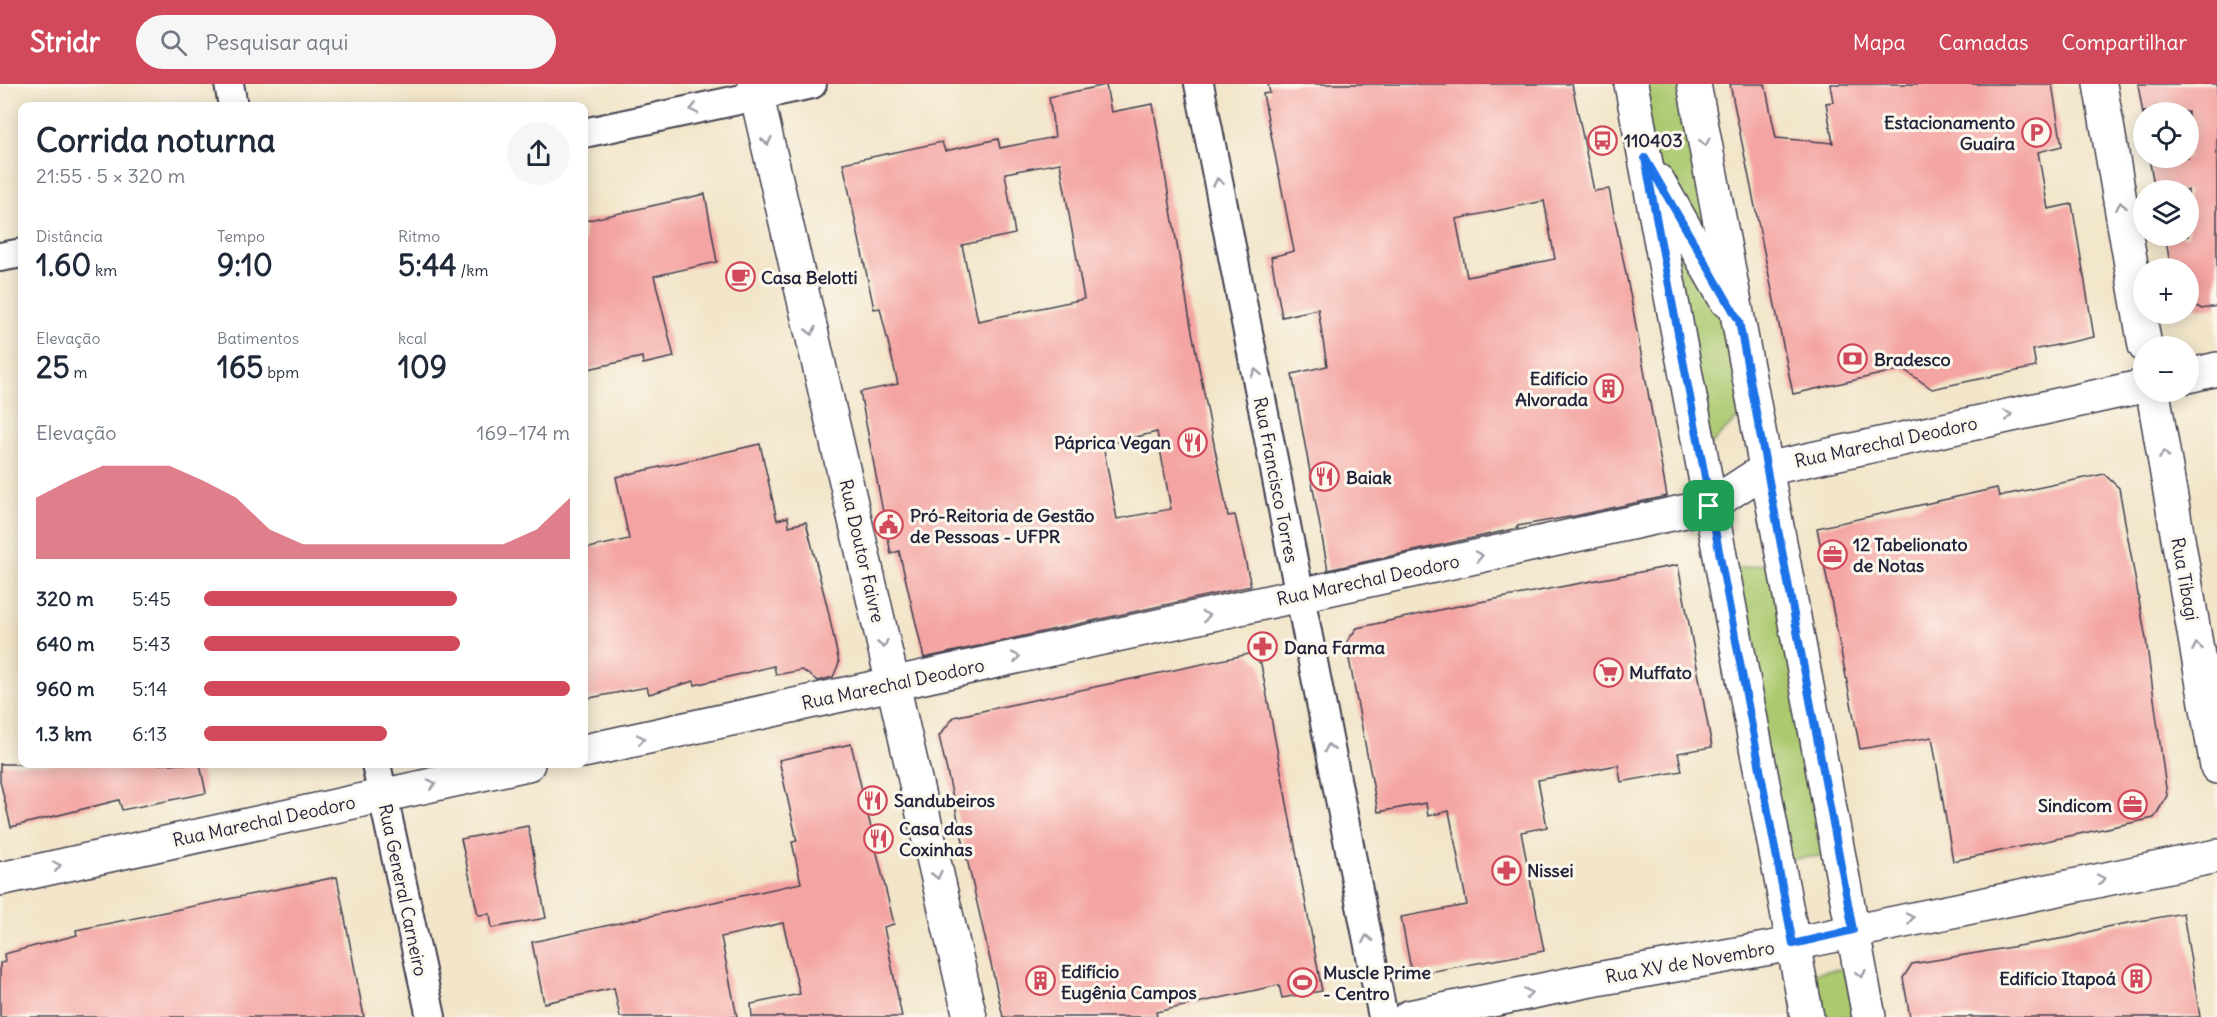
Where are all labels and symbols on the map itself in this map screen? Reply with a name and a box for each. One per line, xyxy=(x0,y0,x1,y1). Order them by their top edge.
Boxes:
one-way arrow xyxy=(689,102,699,115)
place label: Estacionamento Guaíra xyxy=(1884,111,2015,155)
parking icon: Estacionamento Guaíra xyxy=(2020,116,2052,148)
bus stop icon: 110403 xyxy=(1587,124,1619,156)
place label: 110403 xyxy=(1624,129,1683,152)
one-way arrow xyxy=(760,136,773,146)
one-way arrow xyxy=(1698,136,1711,146)
one-way arrow xyxy=(1212,177,1225,187)
one-way arrow xyxy=(2115,201,2128,211)
cafe icon: Casa Belotti xyxy=(724,261,756,293)
place label: Casa Belotti xyxy=(761,266,857,289)
one-way arrow xyxy=(804,326,817,336)
bank icon: Bradesco xyxy=(1837,343,1869,375)
place label: Bradesco xyxy=(1874,348,1951,371)
place label: Edifício Alvorada xyxy=(1515,367,1588,411)
one-way arrow xyxy=(1250,369,1263,379)
building icon: Edifício Alvorada xyxy=(1593,372,1625,404)
street label: Rua Francisco Torres xyxy=(1249,395,1303,565)
one-way arrow xyxy=(2003,409,2013,422)
street label: Rua Marechal Deodoro xyxy=(1792,411,1980,473)
restaurant icon: Páprica Vegan xyxy=(1176,426,1208,458)
place label: Páprica Vegan xyxy=(1054,431,1172,454)
one-way arrow xyxy=(2158,450,2170,459)
restaurant icon: Baiak xyxy=(1309,461,1341,493)
place label: Baiak xyxy=(1346,466,1392,489)
street label: Rua Doutor Faivre xyxy=(834,477,890,625)
pin xyxy=(1683,480,1734,531)
place label: Pró-Reitoria de Gestão de Pessoas - UFPR xyxy=(910,504,1094,548)
public building icon: Pró-Reitoria de Gestão de Pessoas - UFPR xyxy=(873,509,905,541)
place label: 12 Tabelionato de Notas xyxy=(1853,533,1968,577)
street label: Rua Tibagi xyxy=(2166,536,2204,622)
office icon: 12 Tabelionato de Notas xyxy=(1816,538,1848,570)
street label: Rua Marechal Deodoro xyxy=(1274,549,1462,611)
one-way arrow xyxy=(1474,550,1484,563)
one-way arrow xyxy=(1201,610,1211,623)
pharmacy icon: Dana Farma xyxy=(1247,631,1279,663)
place label: Dana Farma xyxy=(1284,636,1385,659)
one-way arrow xyxy=(876,638,889,648)
one-way arrow xyxy=(2191,642,2203,652)
one-way arrow xyxy=(1011,651,1021,664)
street label: Rua Marechal Deodoro xyxy=(799,653,987,715)
supermarket icon: Muffato xyxy=(1592,656,1624,688)
place label: Muffato xyxy=(1629,661,1692,684)
one-way arrow xyxy=(635,733,645,746)
one-way arrow xyxy=(1323,743,1336,753)
one-way arrow xyxy=(427,779,437,792)
restaurant icon: Sandubeiros xyxy=(857,784,889,816)
place label: Sandubeiros xyxy=(894,789,995,812)
office icon: Sindicom xyxy=(2117,789,2149,821)
street label: Rua Marechal Deodoro xyxy=(170,790,358,852)
place label: Sindicom xyxy=(2038,794,2112,817)
street label: Rua General Carneiro xyxy=(373,802,433,978)
place label: Casa das Coxinhas xyxy=(899,817,973,861)
restaurant icon: Casa das Coxinhas xyxy=(862,822,894,854)
pharmacy icon: Nissei xyxy=(1490,854,1522,886)
place label: Nissei xyxy=(1527,859,1574,882)
one-way arrow xyxy=(52,860,62,873)
one-way arrow xyxy=(930,869,943,879)
one-way arrow xyxy=(2096,873,2106,886)
one-way arrow xyxy=(1905,912,1915,925)
one-way arrow xyxy=(1361,934,1374,944)
street label: Rua XV de Novembro xyxy=(1604,936,1776,988)
place label: Edifício Eugênia Campos xyxy=(1061,960,1197,1004)
place label: Muscle Prime - Centro xyxy=(1323,961,1431,1005)
building icon: Edifício Itapoá xyxy=(2121,962,2153,994)
building icon: Edifício Eugênia Campos xyxy=(1024,965,1056,997)
sports icon: Muscle Prime - Centro xyxy=(1286,966,1318,998)
place label: Edifício Itapoá xyxy=(1999,967,2116,990)
one-way arrow xyxy=(1854,968,1867,978)
one-way arrow xyxy=(1523,987,1533,1000)

